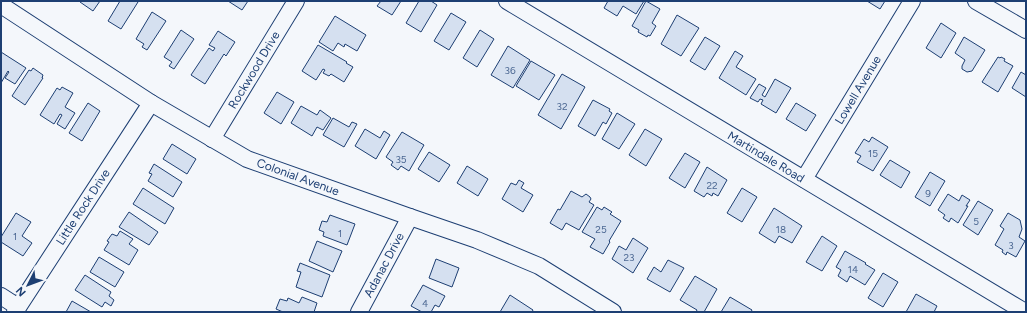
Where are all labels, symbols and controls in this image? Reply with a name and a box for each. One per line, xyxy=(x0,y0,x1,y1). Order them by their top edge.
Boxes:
street label: Rockwood Drive xyxy=(225,28,283,111)
street label: Lowell Avenue xyxy=(832,53,884,127)
house number: 36 xyxy=(504,64,516,77)
house number: 32 xyxy=(556,100,568,113)
street label: Martindale Road xyxy=(725,129,807,185)
house number: 15 xyxy=(868,147,878,160)
house number: 35 xyxy=(395,153,407,166)
street label: Colonial Avenue xyxy=(255,156,342,199)
street label: Little Rock Drive xyxy=(53,166,113,248)
house number: 22 xyxy=(706,179,718,192)
house number: 9 xyxy=(925,187,931,200)
house number: 5 xyxy=(973,215,979,228)
house number: 25 xyxy=(595,223,607,236)
house number: 18 xyxy=(776,223,786,236)
house number: 1 xyxy=(338,227,342,240)
house number: 1 xyxy=(13,230,17,243)
street label: Adanac Drive xyxy=(361,230,407,300)
house number: 3 xyxy=(1008,239,1014,252)
house number: 23 xyxy=(623,251,635,264)
house number: 14 xyxy=(848,263,858,276)
north arrow xyxy=(8,265,48,305)
text: N xyxy=(13,284,29,299)
house number: 4 xyxy=(422,297,428,310)

